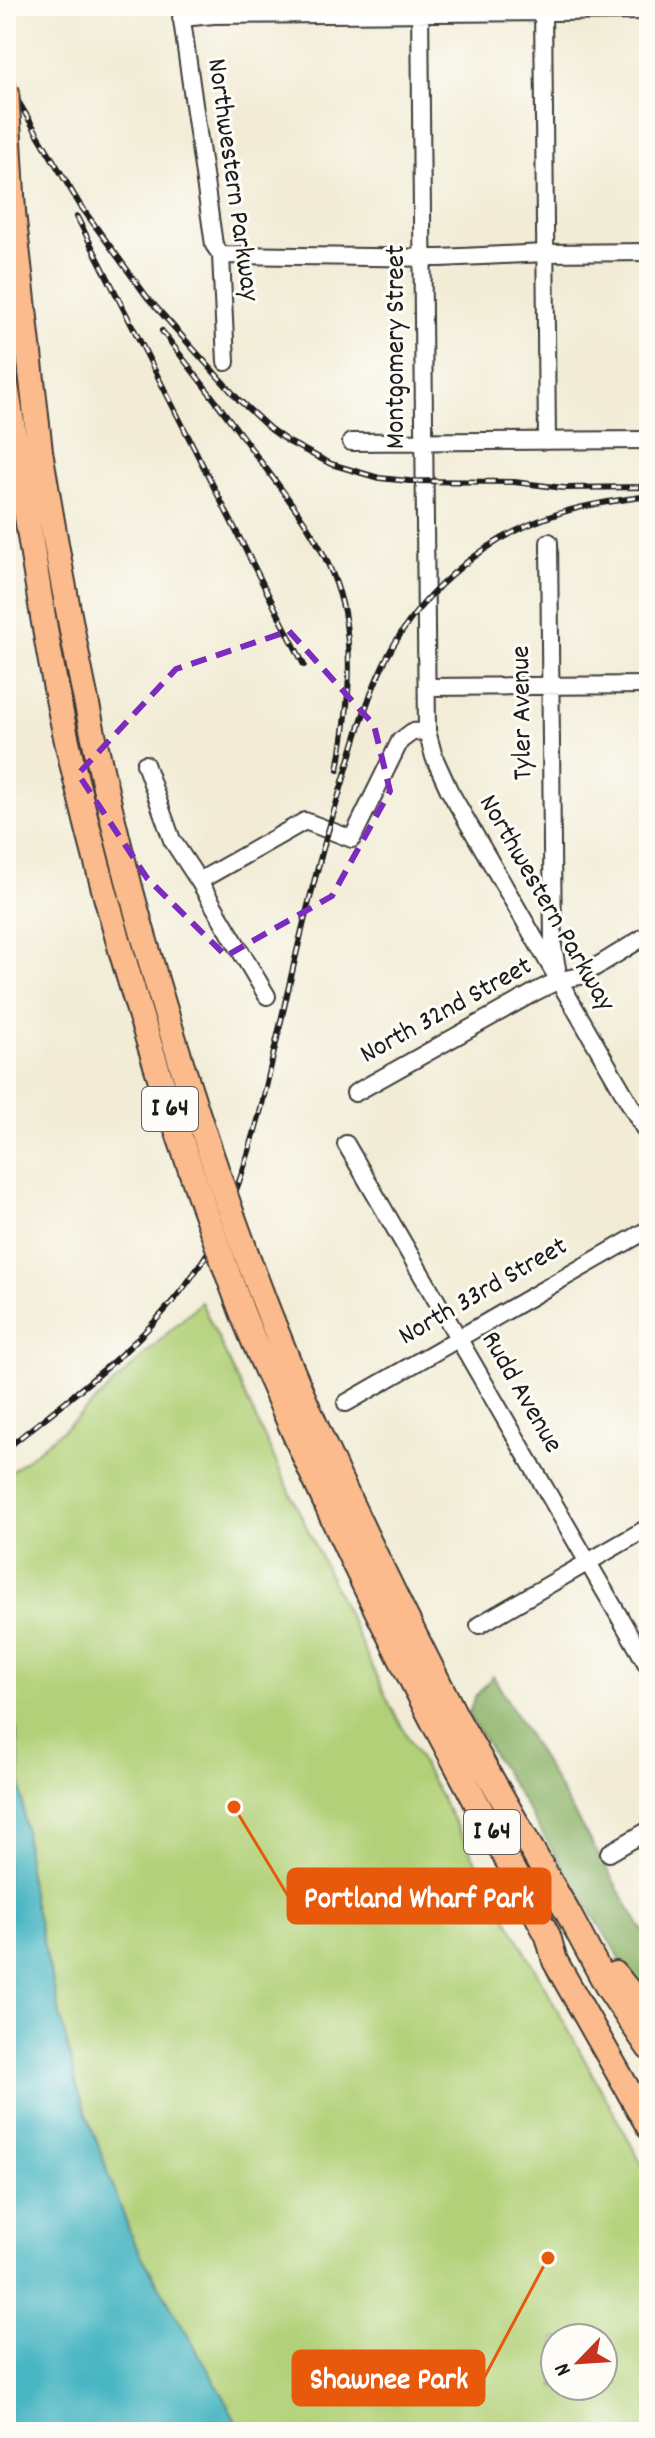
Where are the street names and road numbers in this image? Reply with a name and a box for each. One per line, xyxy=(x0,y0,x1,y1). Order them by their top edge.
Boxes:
street label: Northwestern Parkway xyxy=(194,56,268,305)
street label: Montgomery Street xyxy=(378,245,418,449)
street label: Tyler Avenue xyxy=(503,645,545,781)
street label: Northwestern Parkway xyxy=(467,788,624,1020)
street label: North 32nd Street xyxy=(354,948,540,1076)
road number: I 64 xyxy=(142,1087,198,1131)
street label: North 33rd Street xyxy=(392,1228,576,1358)
street label: Rudd Avenue xyxy=(469,1325,571,1461)
road number: I 64 xyxy=(464,1810,520,1854)

